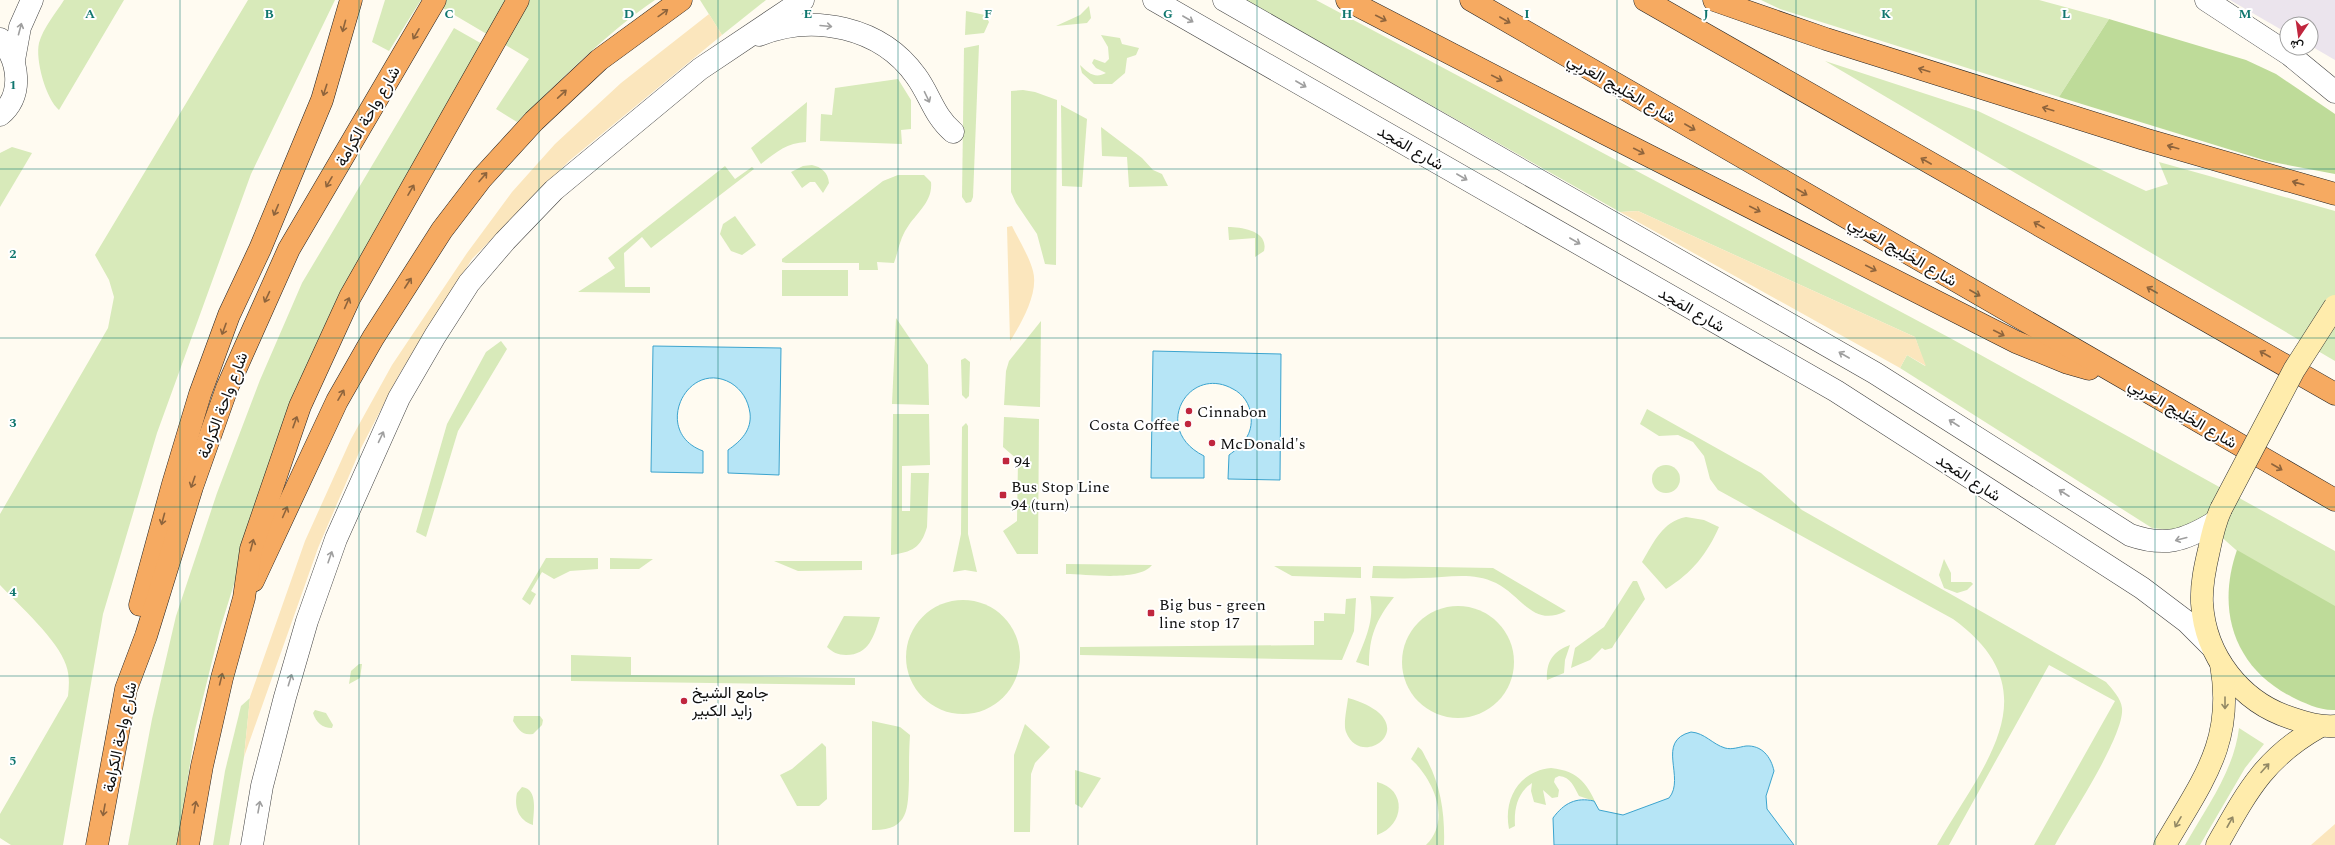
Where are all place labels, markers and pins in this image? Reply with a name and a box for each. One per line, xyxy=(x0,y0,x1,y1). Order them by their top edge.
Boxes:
place label: Cinnabon xyxy=(1197,400,1267,424)
marker: Cinnabon xyxy=(1184,406,1194,416)
place label: Costa Coffee xyxy=(1089,413,1180,437)
marker: Costa Coffee xyxy=(1183,419,1193,429)
place label: McDonald's xyxy=(1220,432,1306,456)
marker: McDonald's xyxy=(1207,438,1217,448)
place label: 94 xyxy=(1014,450,1030,474)
marker: 94 xyxy=(1001,456,1011,466)
place label: Bus Stop Line 94 (turn) xyxy=(1011,475,1110,517)
marker: Bus Stop Line 94 (turn) xyxy=(998,490,1008,500)
place label: Big bus - green line stop 17 xyxy=(1159,593,1266,635)
marker: Big bus - green line stop 17 xyxy=(1146,608,1156,618)
place label: جامع الشيخ زايد الكبير xyxy=(691,681,769,723)
marker: جامع الشيخ زايد الكبير xyxy=(679,696,689,706)

